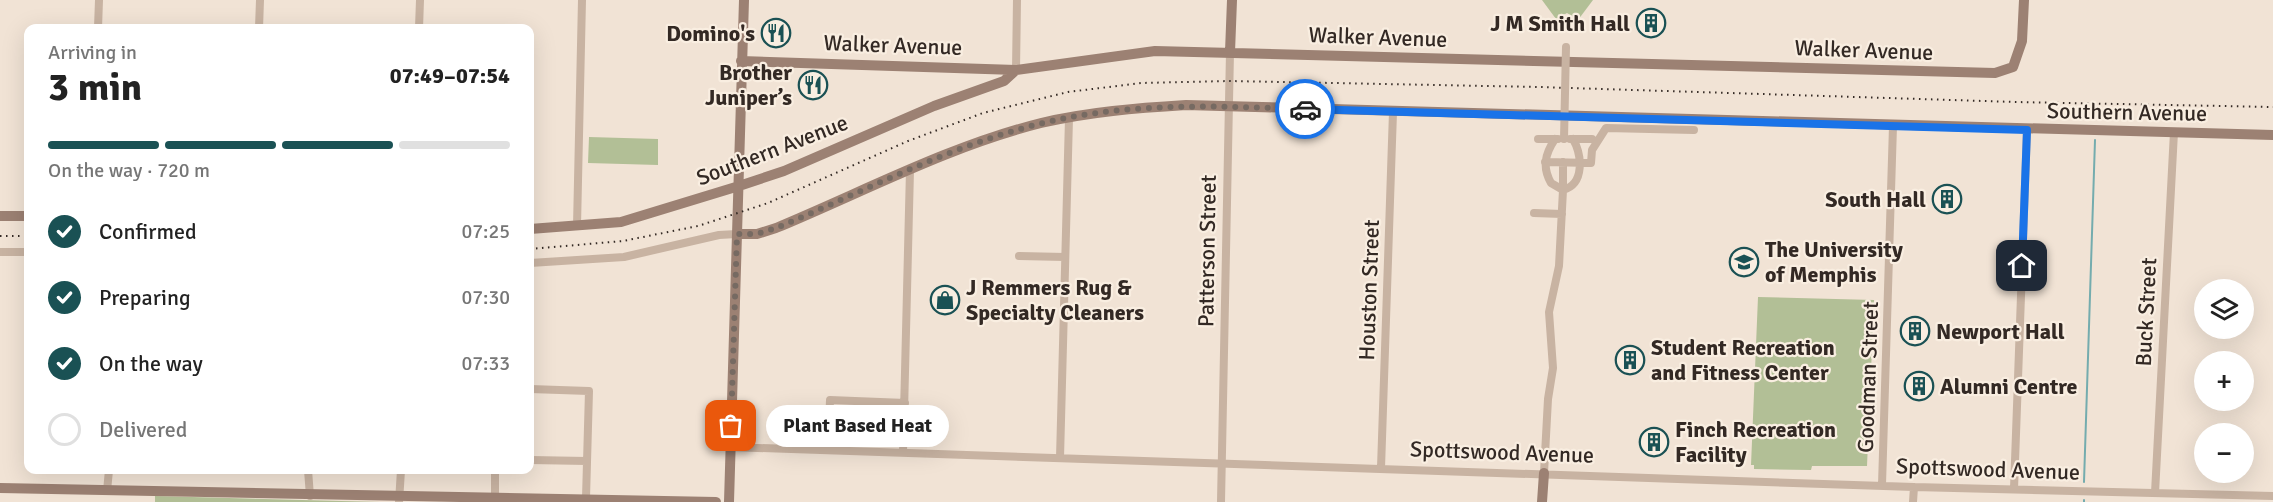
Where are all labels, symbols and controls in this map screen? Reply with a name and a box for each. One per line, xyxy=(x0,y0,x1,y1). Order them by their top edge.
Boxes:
building icon: J M Smith Hall xyxy=(1635,7,1667,39)
place label: J M Smith Hall xyxy=(1490,10,1630,37)
restaurant icon: Domino's xyxy=(760,17,792,49)
place label: Domino's xyxy=(666,20,755,47)
street label: Walker Avenue xyxy=(1308,21,1448,53)
street label: Walker Avenue xyxy=(823,29,963,61)
street label: Walker Avenue xyxy=(1794,34,1934,66)
text: Arriving in xyxy=(48,40,137,65)
place label: Brother Juniper’s xyxy=(705,59,792,111)
text: 07:49–07:54 xyxy=(390,62,510,89)
text: 3 min xyxy=(48,63,142,111)
restaurant icon: Brother Juniper’s xyxy=(797,69,829,101)
courier xyxy=(1275,79,1335,139)
icon: car xyxy=(1289,93,1322,126)
street label: Southern Avenue xyxy=(2047,97,2207,127)
street label: Southern Avenue xyxy=(692,109,852,191)
text: On the way · 720 m xyxy=(48,158,210,183)
street label: Patterson Street xyxy=(1192,174,1222,327)
building icon: South Hall xyxy=(1931,183,1963,215)
place label: South Hall xyxy=(1825,186,1926,213)
icon: check xyxy=(48,215,81,248)
text: Confirmed xyxy=(99,218,197,245)
text: 07:25 xyxy=(461,219,510,244)
street label: Houston Street xyxy=(1353,219,1385,361)
place label: The University of Memphis xyxy=(1765,236,1903,288)
pin xyxy=(1996,240,2047,291)
school or university icon: The University of Memphis xyxy=(1728,246,1760,278)
icon: home xyxy=(2005,249,2038,282)
street label: Buck Street xyxy=(2130,257,2162,367)
place label: J Remmers Rug & Specialty Cleaners xyxy=(966,274,1144,326)
map controls xyxy=(2194,279,2254,483)
button: layers xyxy=(2194,279,2254,339)
icon: check xyxy=(48,281,81,314)
text: Preparing xyxy=(99,284,191,311)
shop icon: J Remmers Rug & Specialty Cleaners xyxy=(929,284,961,316)
text: 07:30 xyxy=(461,285,510,310)
street label: Goodman Street xyxy=(1852,301,1884,453)
building icon: Newport Hall xyxy=(1899,315,1931,347)
place label: Newport Hall xyxy=(1936,318,2065,345)
place label: Student Recreation and Fitness Center xyxy=(1651,334,1835,386)
building icon: Student Recreation and Fitness Center xyxy=(1614,344,1646,376)
icon: check xyxy=(48,347,81,380)
text: On the way xyxy=(99,350,203,377)
text: 07:33 xyxy=(461,351,510,376)
button: + xyxy=(2194,351,2254,411)
building icon: Alumni Centre xyxy=(1903,370,1935,402)
place label: Alumni Centre xyxy=(1940,373,2078,400)
pin xyxy=(705,400,756,451)
callout: Plant Based Heat xyxy=(767,405,950,447)
icon: bag xyxy=(714,409,747,442)
text: Plant Based Heat xyxy=(783,413,932,438)
text: Delivered xyxy=(99,416,187,443)
place label: Finch Recreation Facility xyxy=(1675,416,1836,468)
button: − xyxy=(2194,423,2254,483)
building icon: Finch Recreation Facility xyxy=(1638,426,1670,458)
street label: Spottswood Avenue xyxy=(1410,435,1594,469)
street label: Spottswood Avenue xyxy=(1896,452,2080,486)

